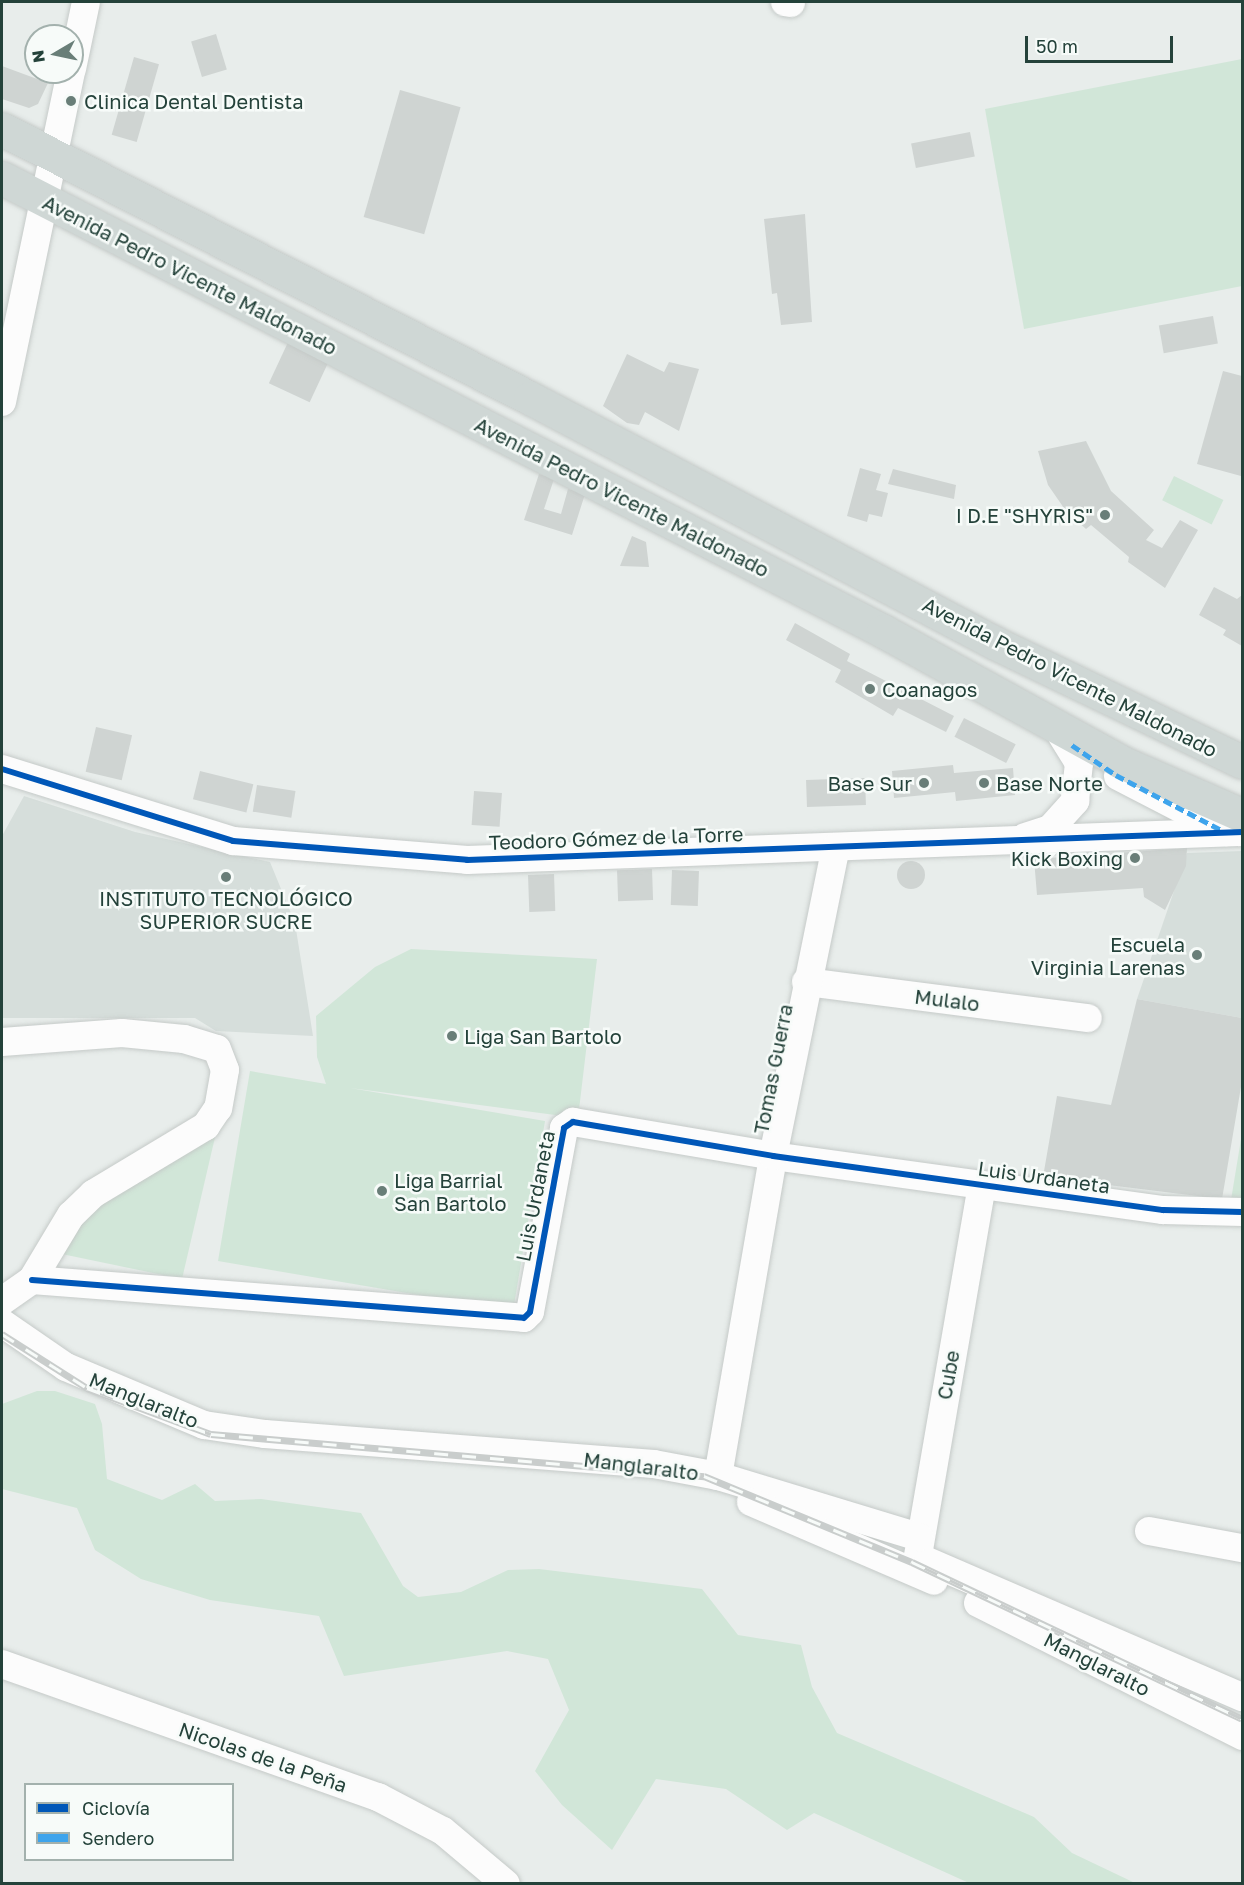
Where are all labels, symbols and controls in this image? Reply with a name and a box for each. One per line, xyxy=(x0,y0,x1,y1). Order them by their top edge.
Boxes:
north arrow xyxy=(24,24,84,84)
scale bar xyxy=(1028,24,1176,62)
text: 50 m xyxy=(1036,35,1078,57)
text: N xyxy=(27,49,49,64)
place label: Clinica Dental Dentista xyxy=(84,89,304,113)
marker: Clinica Dental Dentista xyxy=(62,92,80,110)
street label: Avenida Pedro Vicente Maldonado xyxy=(39,190,341,360)
street label: Avenida Pedro Vicente Maldonado xyxy=(471,412,773,582)
place label: I D.E "SHYRIS" xyxy=(956,503,1093,527)
marker: I D.E "SHYRIS" xyxy=(1098,508,1112,522)
street label: Avenida Pedro Vicente Maldonado xyxy=(919,592,1221,762)
place label: Coanagos xyxy=(882,677,977,701)
marker: Coanagos xyxy=(863,682,877,696)
place label: Base Sur xyxy=(827,771,912,795)
place label: Base Norte xyxy=(996,771,1103,795)
marker: Base Sur xyxy=(917,776,931,790)
marker: Base Norte xyxy=(977,776,991,790)
street label: Teodoro Gómez de la Torre xyxy=(488,822,744,854)
place label: Kick Boxing xyxy=(1011,846,1123,870)
marker: Kick Boxing xyxy=(1128,851,1142,865)
marker: INSTITUTO TECNOLÓGICO SUPERIOR SUCRE xyxy=(219,870,233,884)
place label: INSTITUTO TECNOLÓGICO SUPERIOR SUCRE xyxy=(99,886,353,933)
place label: Escuela Virginia Larenas xyxy=(1031,932,1185,979)
marker: Escuela Virginia Larenas xyxy=(1190,948,1204,962)
street label: Mulalo xyxy=(913,984,981,1016)
street label: Tomas Guerra xyxy=(749,1002,797,1136)
place label: Liga San Bartolo xyxy=(464,1024,622,1048)
marker: Liga San Bartolo xyxy=(445,1029,459,1043)
street label: Luis Urdaneta xyxy=(511,1128,559,1264)
street label: Luis Urdaneta xyxy=(976,1156,1112,1198)
place label: Liga Barrial San Bartolo xyxy=(394,1168,506,1215)
marker: Liga Barrial San Bartolo xyxy=(375,1184,389,1198)
street label: Cube xyxy=(932,1348,964,1402)
street label: Manglaralto xyxy=(86,1367,202,1433)
street label: Manglaralto xyxy=(582,1447,700,1485)
street label: Manglaralto xyxy=(1040,1627,1154,1701)
street label: Nicolas de la Peña xyxy=(176,1717,350,1797)
legend xyxy=(24,1783,234,1861)
text: Ciclovía xyxy=(82,1797,150,1819)
text: Sendero xyxy=(82,1827,154,1849)

